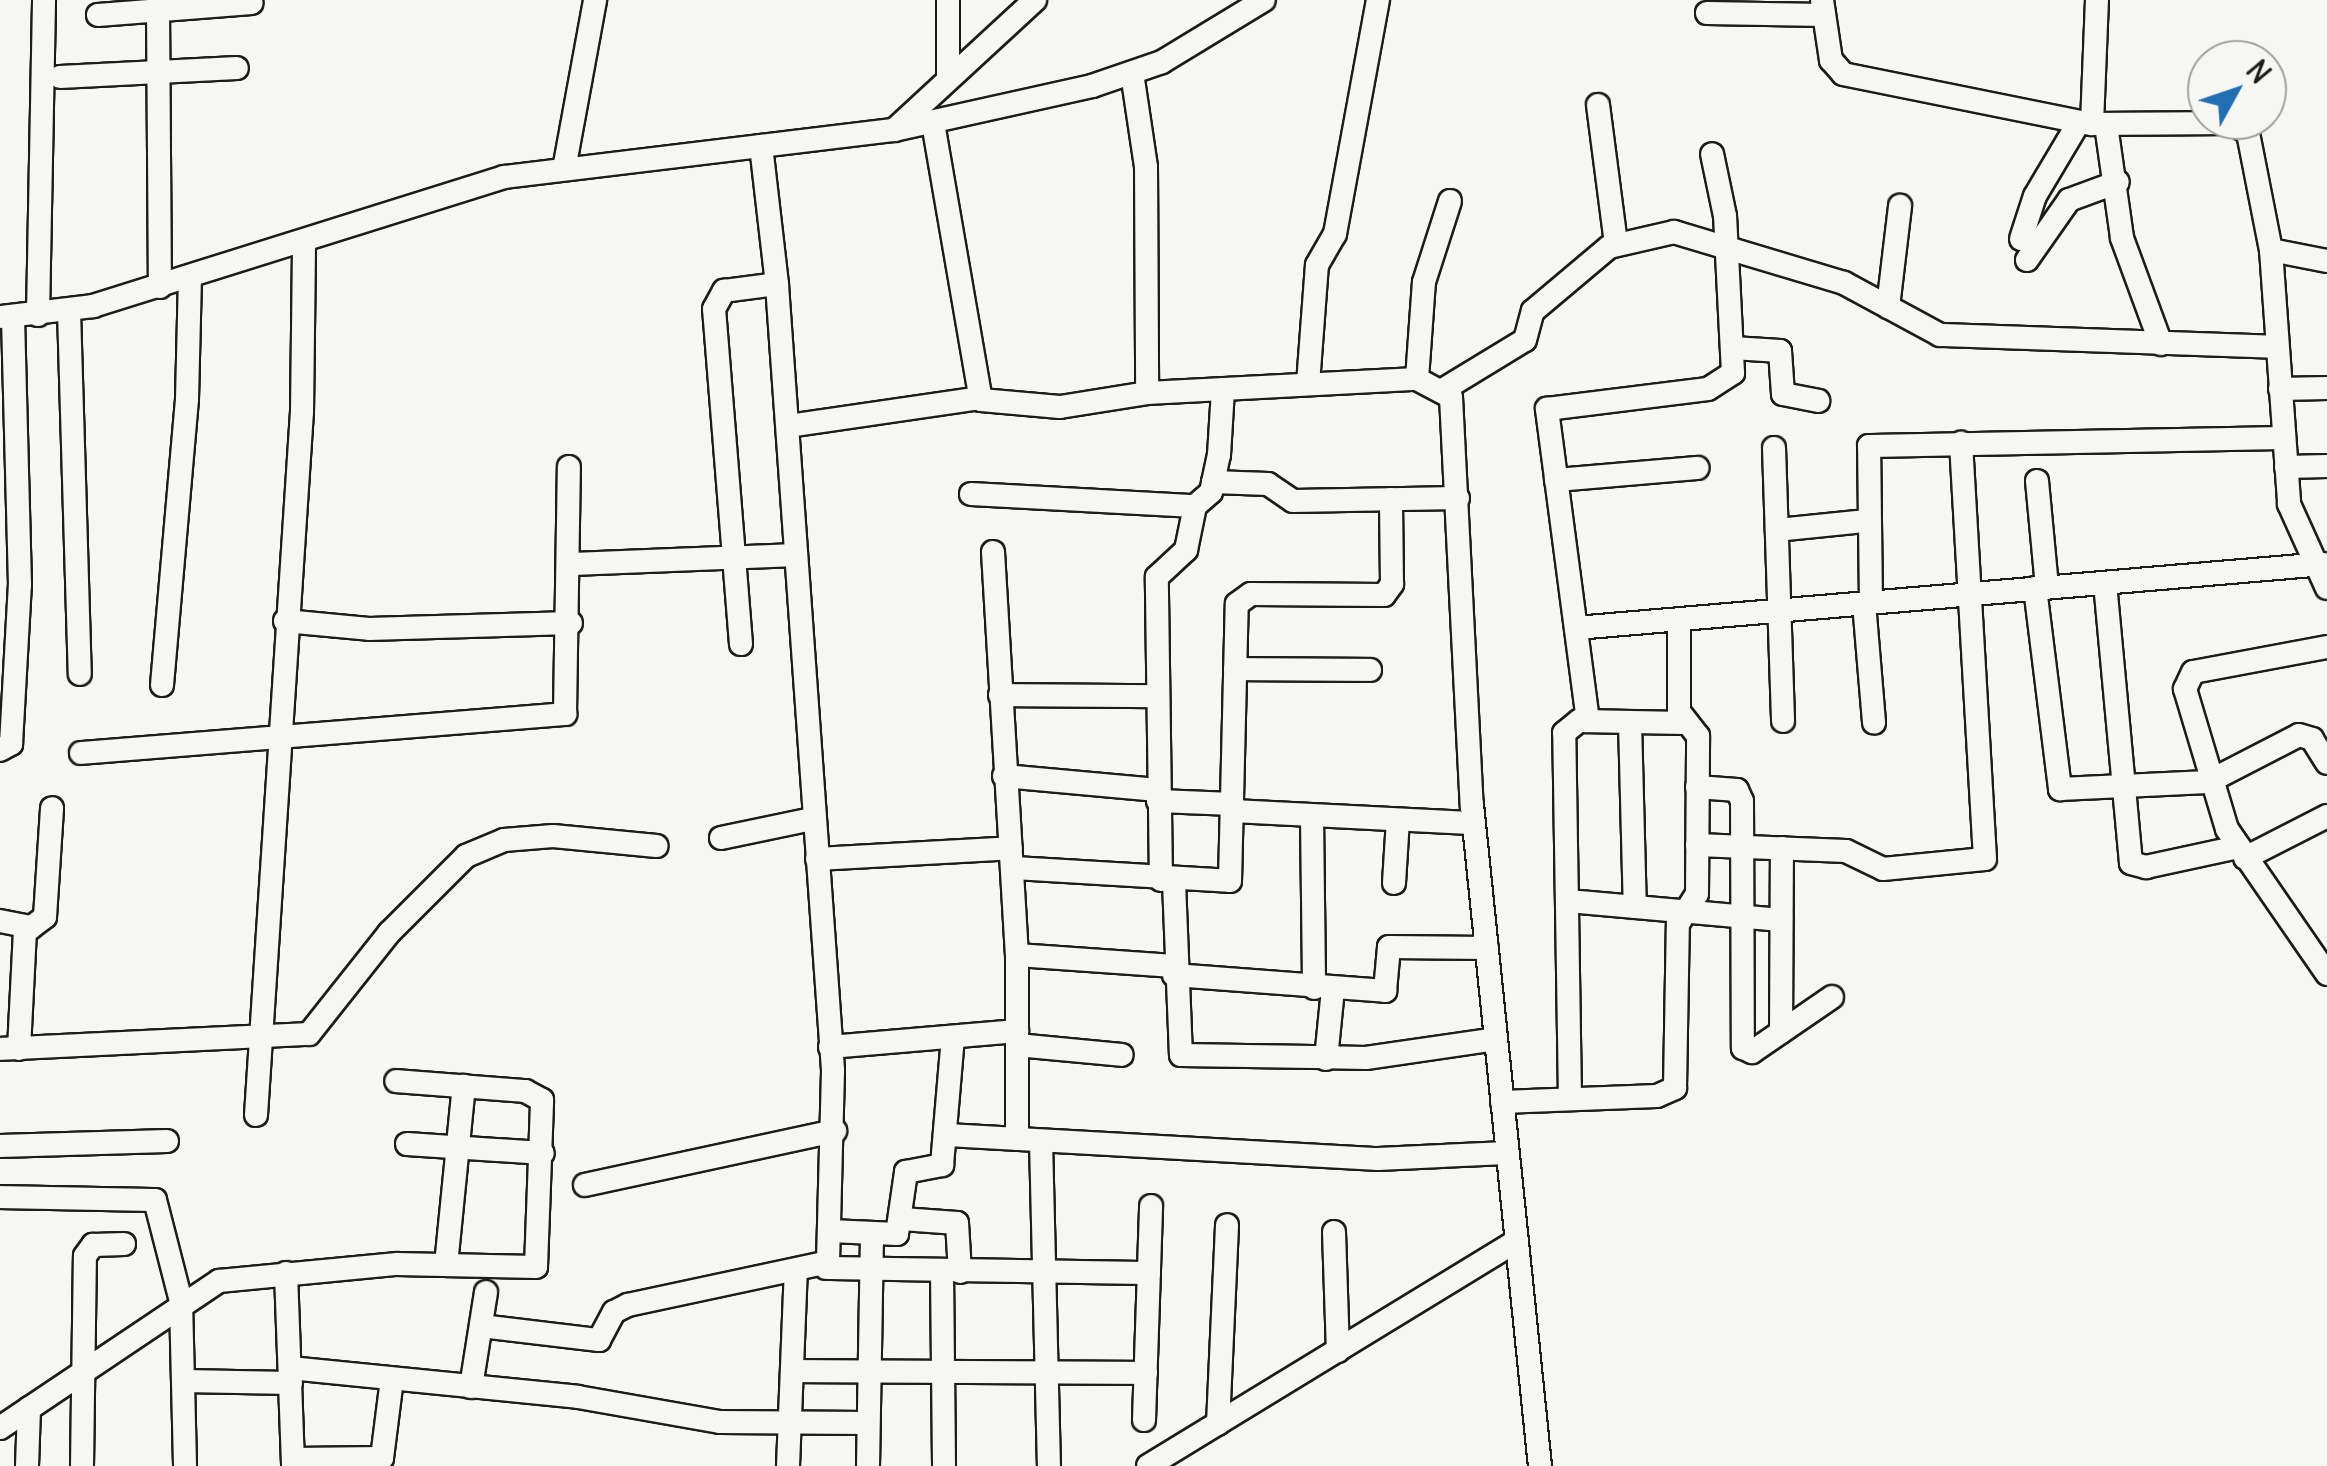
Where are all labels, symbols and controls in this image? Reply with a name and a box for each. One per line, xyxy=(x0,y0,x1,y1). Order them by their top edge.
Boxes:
north arrow xyxy=(2187,40,2287,140)
text: N xyxy=(2238,53,2278,91)

